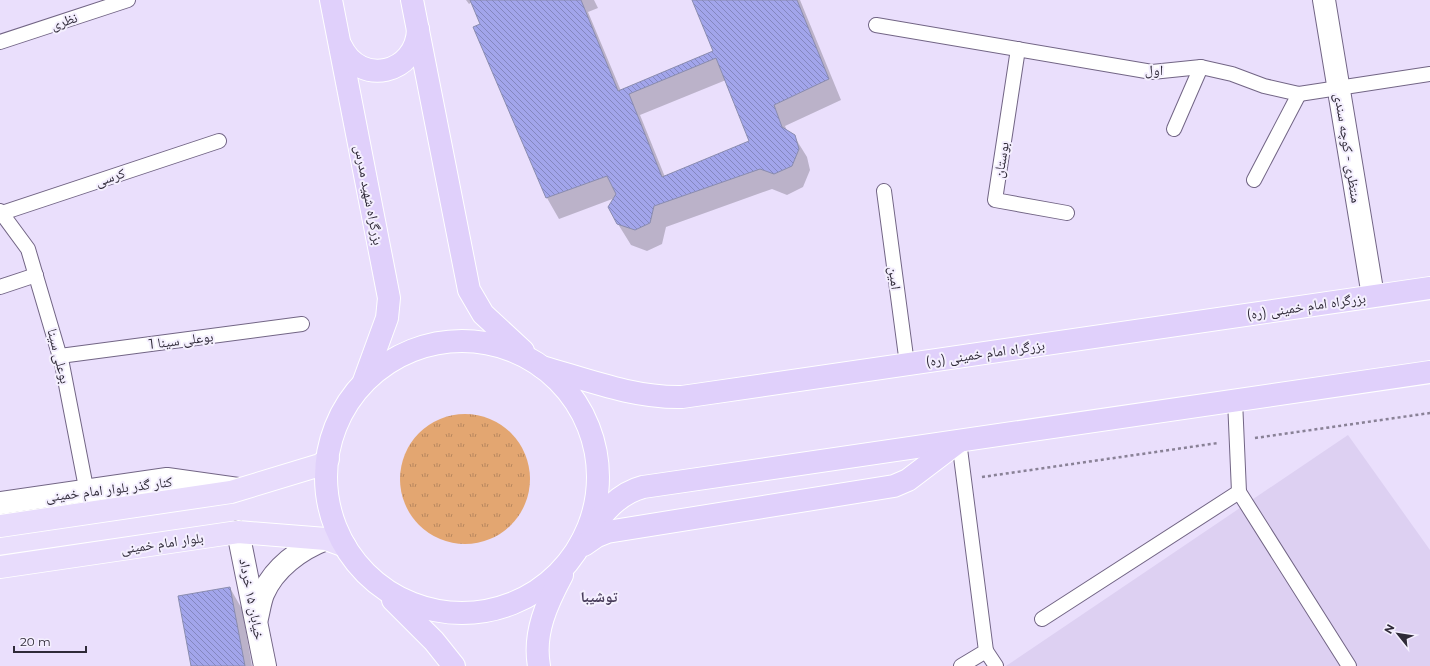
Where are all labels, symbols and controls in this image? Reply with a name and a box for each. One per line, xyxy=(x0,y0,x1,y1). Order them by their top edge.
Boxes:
street label: نظری xyxy=(48,8,80,34)
street label: اول xyxy=(1145,61,1163,79)
street label: منتظری - کوچه سندی xyxy=(1330,92,1366,204)
street label: بوستان xyxy=(989,140,1013,179)
street label: بزرگراه شهید مدرس xyxy=(350,143,388,247)
street label: کرسی xyxy=(93,164,127,190)
street label: امین xyxy=(885,266,905,290)
street label: بزرگراه امام خمینی (ره) xyxy=(1245,289,1367,324)
street label: بوعلی سینا xyxy=(43,327,75,386)
street label: بوعلی سینا 1 xyxy=(148,327,214,353)
street label: بزرگراه امام خمینی (ره) xyxy=(924,336,1046,371)
street label: کنار گذر بلوار امام خمینی xyxy=(45,472,174,507)
street label: بلوار امام خمینی xyxy=(119,528,205,559)
street label: خیابان ۱۵ خرداد xyxy=(235,557,269,641)
district label: توشیبا xyxy=(580,587,618,606)
north arrow xyxy=(1378,614,1418,654)
text: N xyxy=(1381,622,1398,636)
scale bar xyxy=(14,628,86,654)
text: 20 m xyxy=(20,634,51,649)

